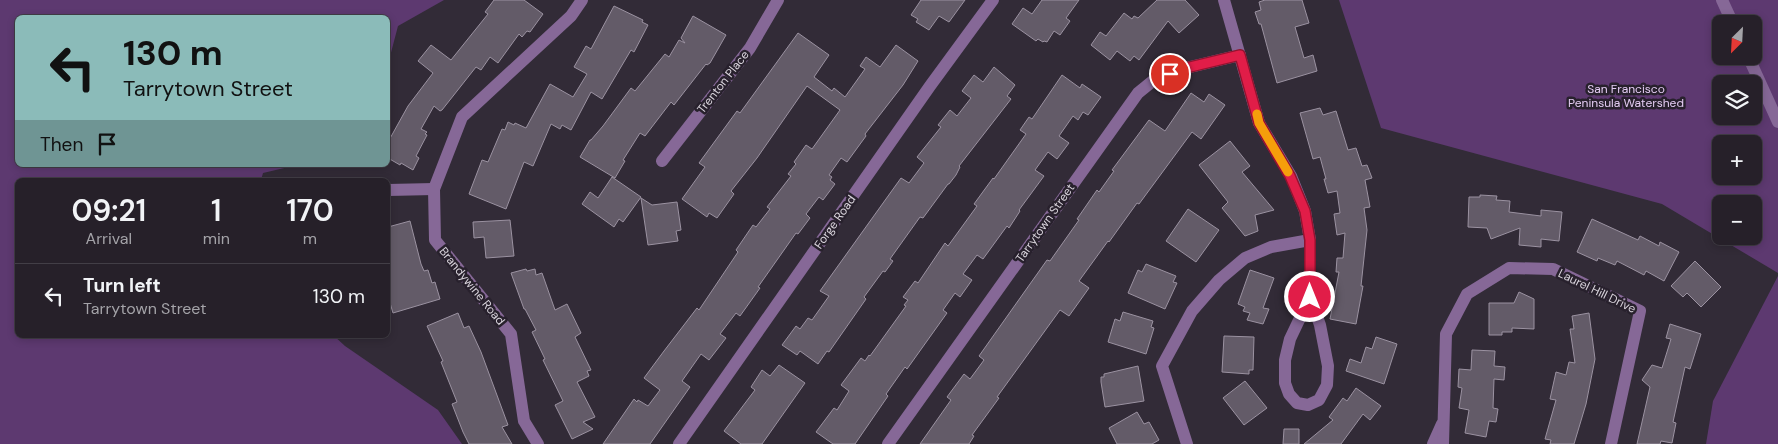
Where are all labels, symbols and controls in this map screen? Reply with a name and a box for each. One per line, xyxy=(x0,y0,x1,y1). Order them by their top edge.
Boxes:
north arrow xyxy=(1712,15,1762,65)
map controls xyxy=(1712,15,1762,245)
text: 130 m xyxy=(123,30,223,76)
icon: left xyxy=(40,35,105,100)
street label: Trenton Place xyxy=(693,47,753,117)
pin xyxy=(1149,53,1191,95)
icon: arrive xyxy=(1156,60,1184,88)
text: Tarrytown Street xyxy=(123,74,293,103)
button: layers xyxy=(1712,75,1762,125)
park label: San Francisco Peninsula Watershed xyxy=(1568,81,1684,111)
icon: arrive xyxy=(93,130,121,158)
text: Then xyxy=(40,132,83,157)
button: + xyxy=(1712,135,1762,185)
street label: Tarrytown Street xyxy=(1012,180,1078,266)
text: 09:21 xyxy=(71,191,146,230)
text: 1 xyxy=(211,191,222,230)
text: 170 xyxy=(286,191,334,230)
street label: Forge Road xyxy=(811,192,859,252)
button: − xyxy=(1712,195,1762,245)
text: Arrival xyxy=(86,228,132,249)
text: min xyxy=(203,228,230,249)
text: m xyxy=(303,228,317,249)
street label: Brandywine Road xyxy=(436,244,508,328)
street label: Laurel Hill Drive xyxy=(1555,265,1639,317)
position arrow xyxy=(1283,270,1335,322)
text: Turn left xyxy=(83,273,161,298)
icon: left xyxy=(40,282,68,310)
text: 130 m xyxy=(313,284,365,309)
text: Tarrytown Street xyxy=(83,298,206,319)

